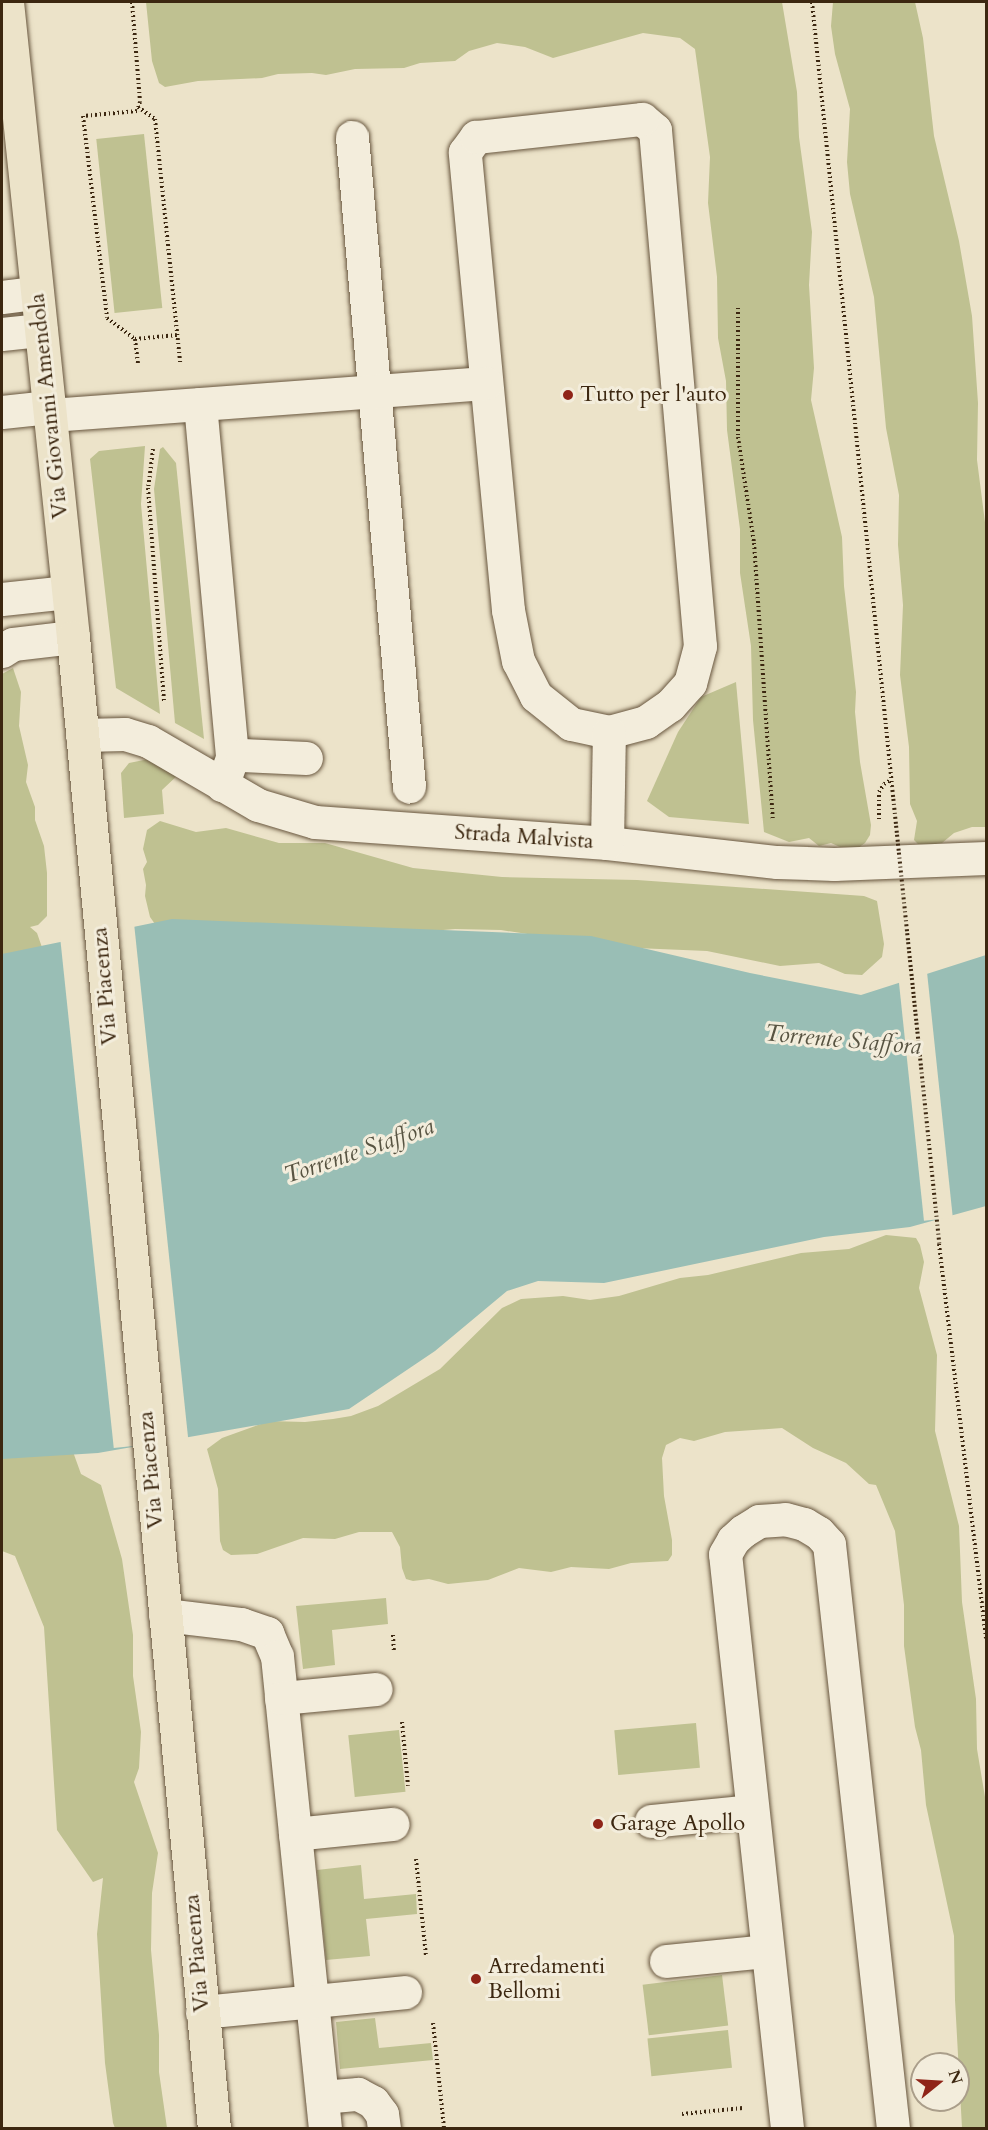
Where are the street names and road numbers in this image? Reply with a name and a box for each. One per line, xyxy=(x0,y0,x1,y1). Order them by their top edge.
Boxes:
street label: Via Giovanni Amendola xyxy=(24,292,74,520)
street label: Strada Malvista xyxy=(453,819,595,855)
street label: Via Piacenza xyxy=(87,926,123,1046)
street label: Via Piacenza xyxy=(133,1410,169,1530)
street label: Via Piacenza xyxy=(179,1893,215,2013)

